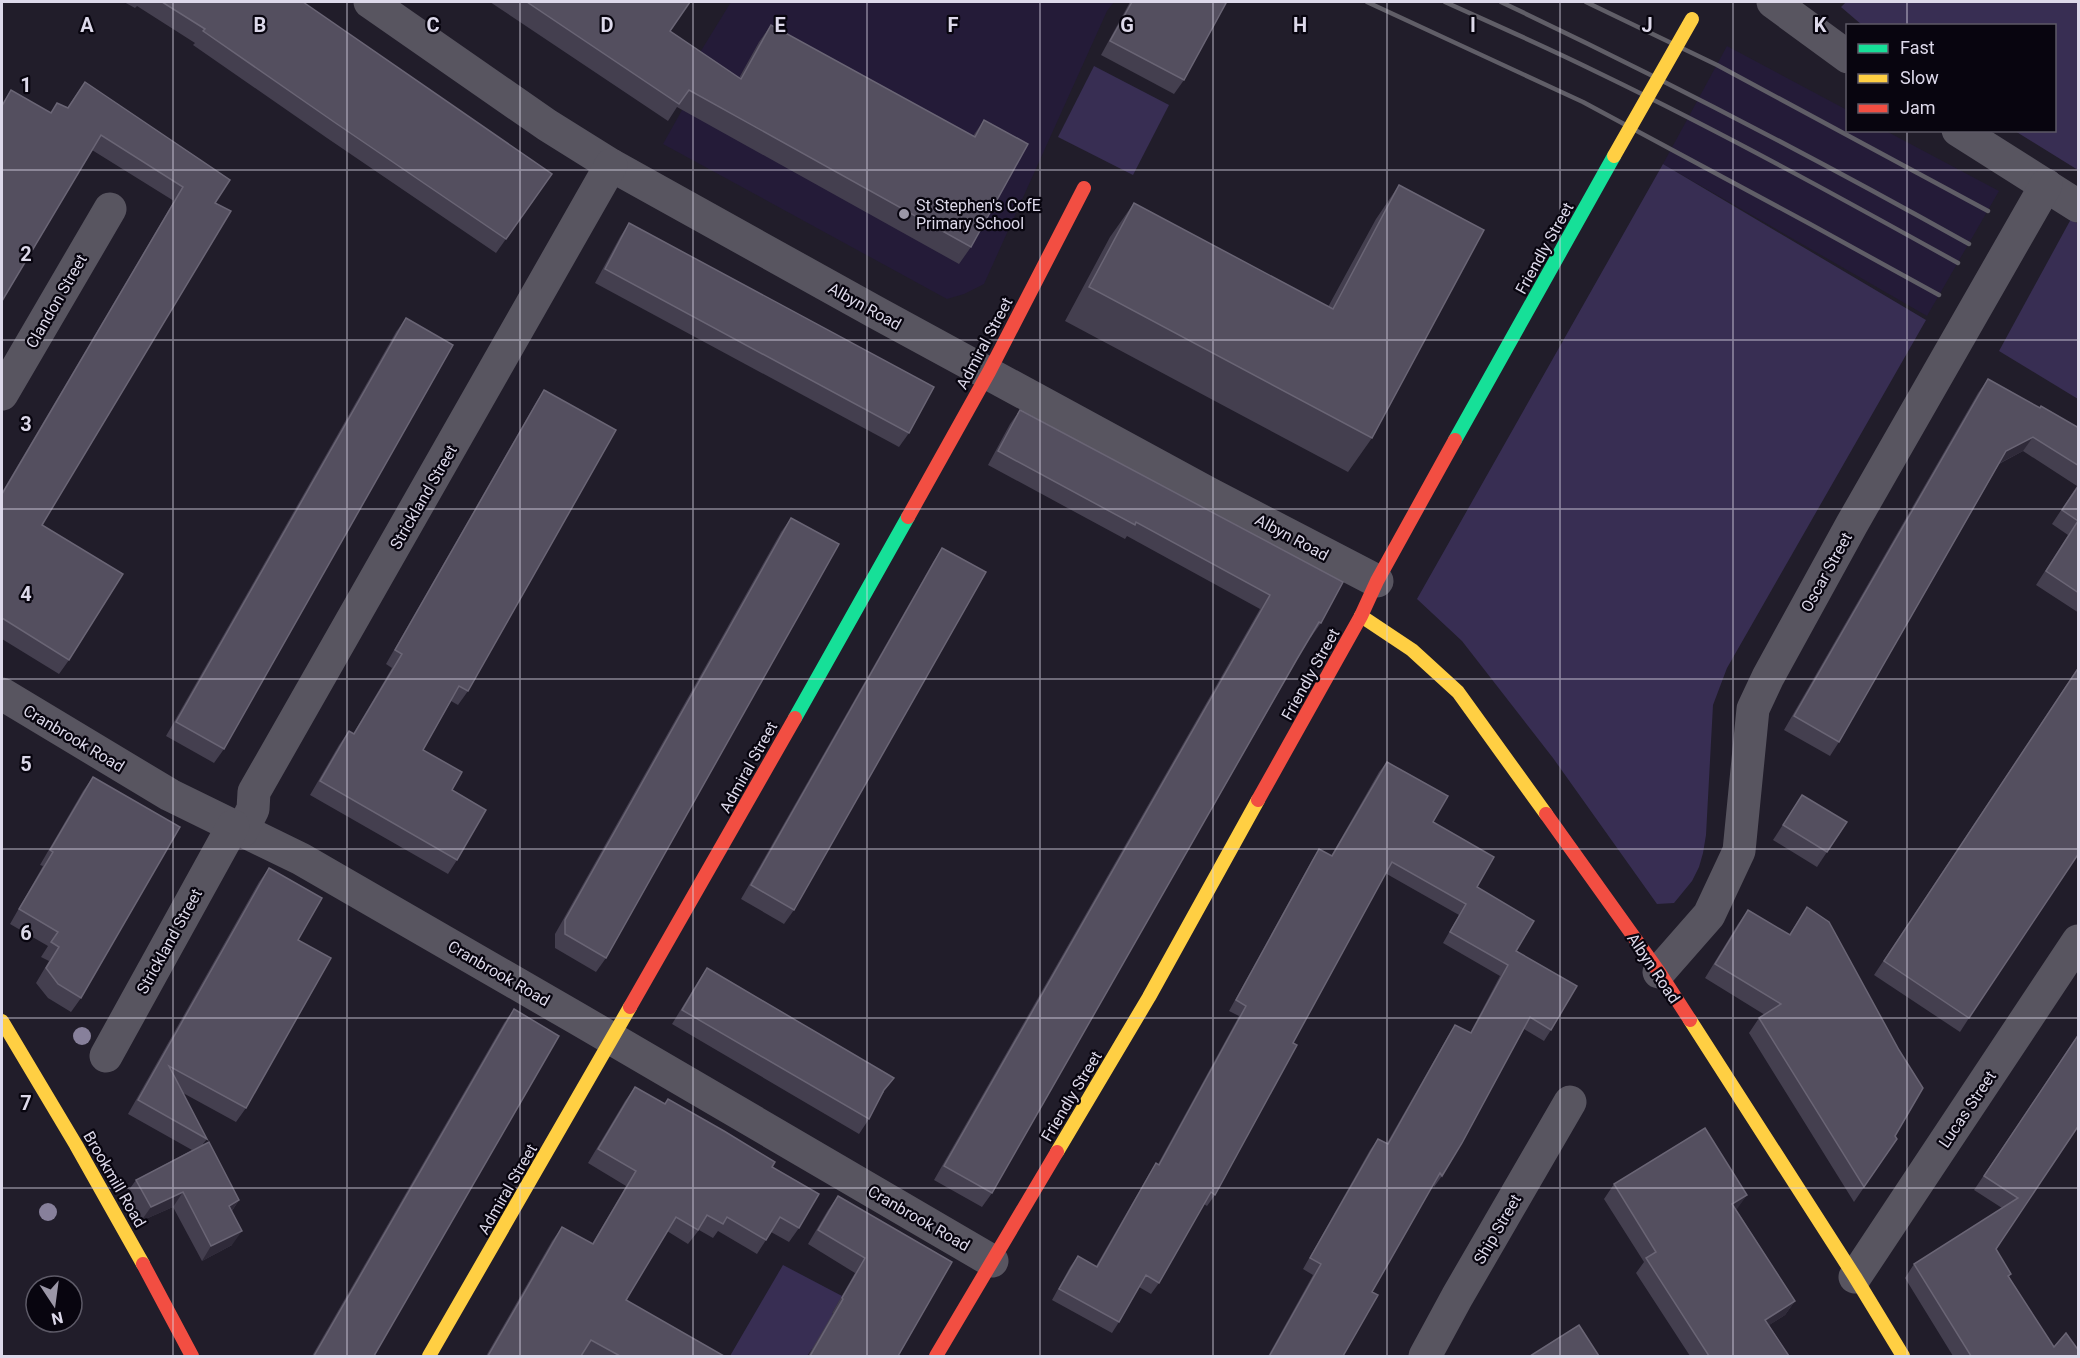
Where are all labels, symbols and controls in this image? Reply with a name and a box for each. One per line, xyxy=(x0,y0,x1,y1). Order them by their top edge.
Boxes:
text: A xyxy=(80,13,94,37)
text: B xyxy=(254,13,266,37)
text: C xyxy=(426,13,440,37)
text: D xyxy=(601,13,614,37)
text: E xyxy=(774,13,786,37)
text: F xyxy=(948,13,959,37)
text: G xyxy=(1120,13,1134,37)
text: H xyxy=(1293,13,1307,37)
text: I xyxy=(1470,13,1476,37)
text: J xyxy=(1641,13,1653,37)
text: K xyxy=(1814,13,1827,37)
legend xyxy=(1846,24,2056,132)
text: Fast xyxy=(1900,37,1935,58)
text: Slow xyxy=(1900,67,1939,88)
text: 1 xyxy=(20,73,32,97)
text: Jam xyxy=(1900,97,1936,118)
place label: St Stephen's CofE Primary School xyxy=(916,196,1041,233)
street label: Friendly Street xyxy=(1511,199,1577,297)
marker: St Stephen's CofE Primary School xyxy=(897,207,911,221)
text: 2 xyxy=(20,242,32,266)
street label: Clandon Street xyxy=(22,251,91,351)
street label: Albyn Road xyxy=(825,279,904,334)
street label: Admiral Street xyxy=(952,294,1017,392)
text: 3 xyxy=(20,412,32,436)
street label: Strickland Street xyxy=(386,442,461,553)
street label: Albyn Road xyxy=(1252,510,1332,565)
street label: Oscar Street xyxy=(1797,529,1856,615)
text: 4 xyxy=(20,582,32,606)
street label: Friendly Street xyxy=(1277,625,1343,723)
street label: Cranbrook Road xyxy=(20,701,128,776)
street label: Admiral Street xyxy=(716,718,781,816)
text: 5 xyxy=(20,752,32,776)
street label: Strickland Street xyxy=(133,885,206,997)
text: 6 xyxy=(20,921,32,945)
street label: Albyn Road xyxy=(1623,930,1684,1007)
street label: Cranbrook Road xyxy=(444,937,553,1010)
street label: Friendly Street xyxy=(1037,1048,1106,1145)
street label: Lucas Street xyxy=(1935,1067,2000,1151)
text: 7 xyxy=(20,1091,32,1115)
street label: Brookmill Road xyxy=(79,1128,150,1231)
street label: Admiral Street xyxy=(474,1141,541,1238)
street label: Cranbrook Road xyxy=(864,1182,973,1255)
street label: Ship Street xyxy=(1470,1191,1525,1268)
north arrow xyxy=(24,1274,84,1334)
text: N xyxy=(50,1308,65,1329)

